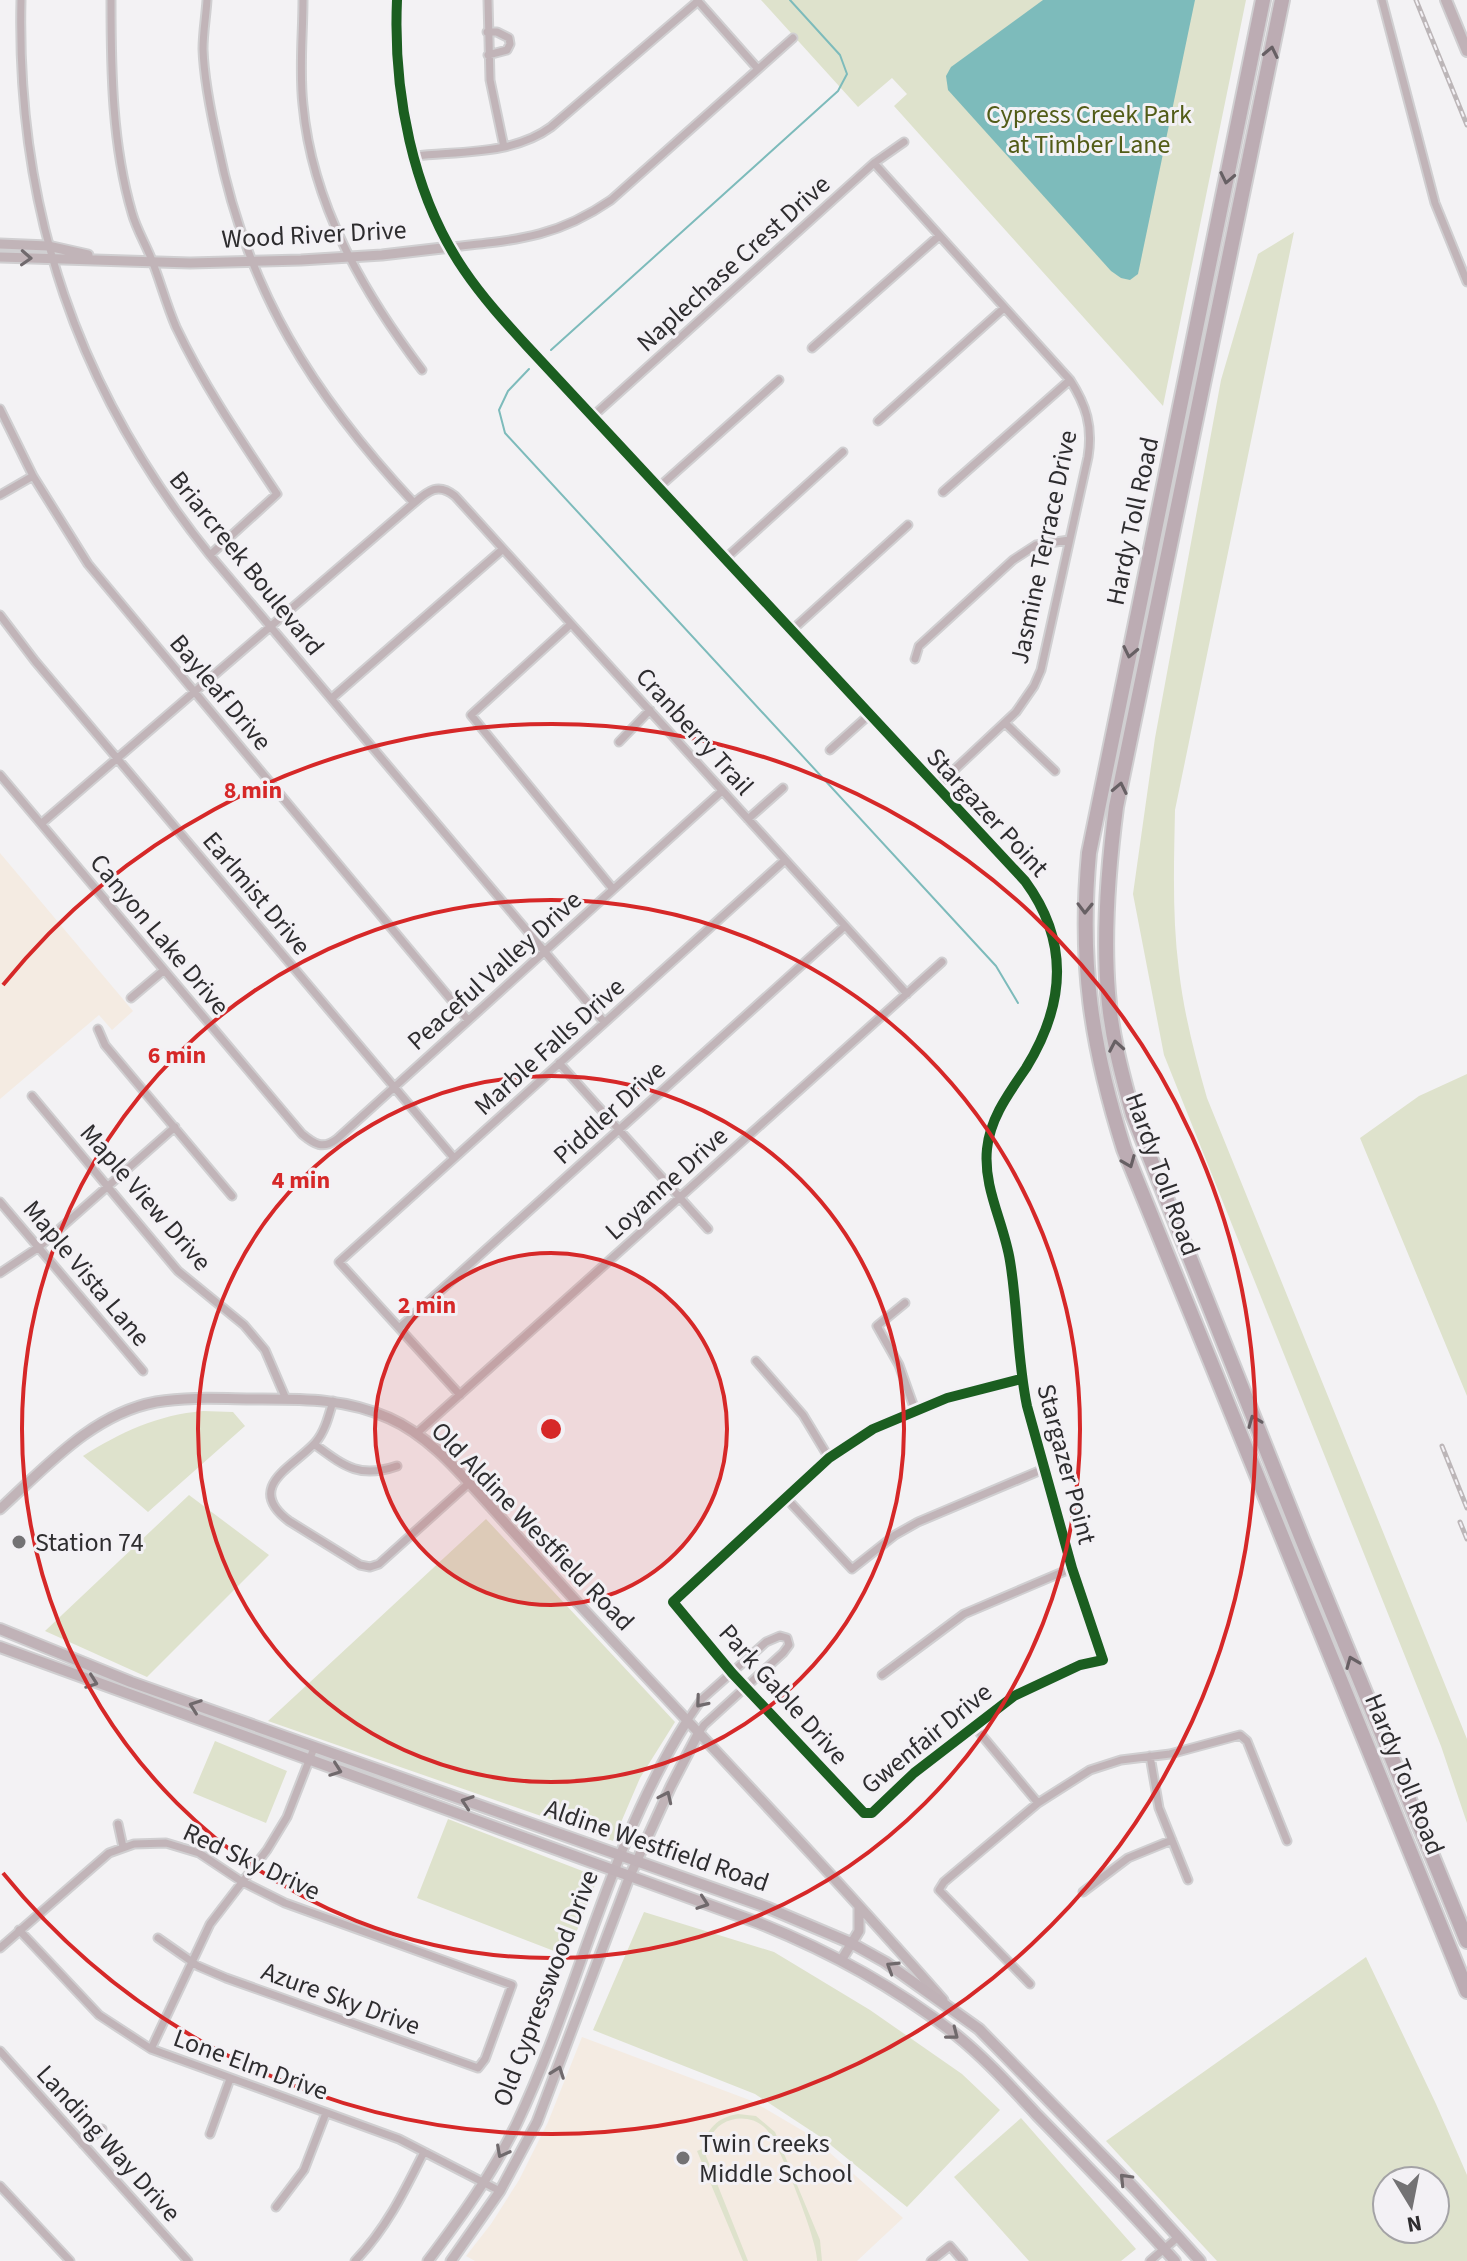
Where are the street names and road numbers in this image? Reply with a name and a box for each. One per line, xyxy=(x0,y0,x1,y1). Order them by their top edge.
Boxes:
street label: Naplechase Crest Drive xyxy=(628,166,838,360)
street label: Wood River Drive xyxy=(221,211,407,258)
street label: Jasmine Terrace Drive xyxy=(1001,427,1086,667)
street label: Hardy Toll Road xyxy=(1097,434,1168,609)
street label: Briarcreek Boulevard xyxy=(160,463,333,664)
street label: Bayleaf Drive xyxy=(161,626,280,759)
street label: Cranberry Trail xyxy=(627,659,762,804)
street label: Stargazer Point xyxy=(918,740,1057,885)
street label: Earlmist Drive xyxy=(194,824,319,963)
street label: Canyon Lake Drive xyxy=(81,846,238,1023)
street label: Peaceful Valley Drive xyxy=(399,882,590,1059)
street label: Marble Falls Drive xyxy=(466,969,633,1124)
street label: Piddler Drive xyxy=(545,1052,674,1173)
street label: Hardy Toll Road xyxy=(1116,1087,1209,1261)
street label: Maple View Drive xyxy=(71,1116,220,1279)
street label: Loyanne Drive xyxy=(597,1118,736,1249)
street label: Maple Vista Lane xyxy=(14,1192,159,1354)
street label: Stargazer Point xyxy=(1027,1380,1106,1549)
street label: Old Aldine Westfield Road xyxy=(423,1413,643,1639)
street label: Park Gable Drive xyxy=(710,1616,857,1773)
street label: Gwenfair Drive xyxy=(853,1674,1000,1803)
street label: Hardy Toll Road xyxy=(1355,1688,1454,1860)
street label: Aldine Westfield Road xyxy=(540,1790,774,1901)
street label: Red Sky Drive xyxy=(177,1814,326,1909)
street label: Old Cypresswood Drive xyxy=(483,1864,608,2112)
street label: Azure Sky Drive xyxy=(256,1953,425,2044)
street label: Lone Elm Drive xyxy=(168,2019,333,2110)
street label: Landing Way Drive xyxy=(28,2057,189,2230)

